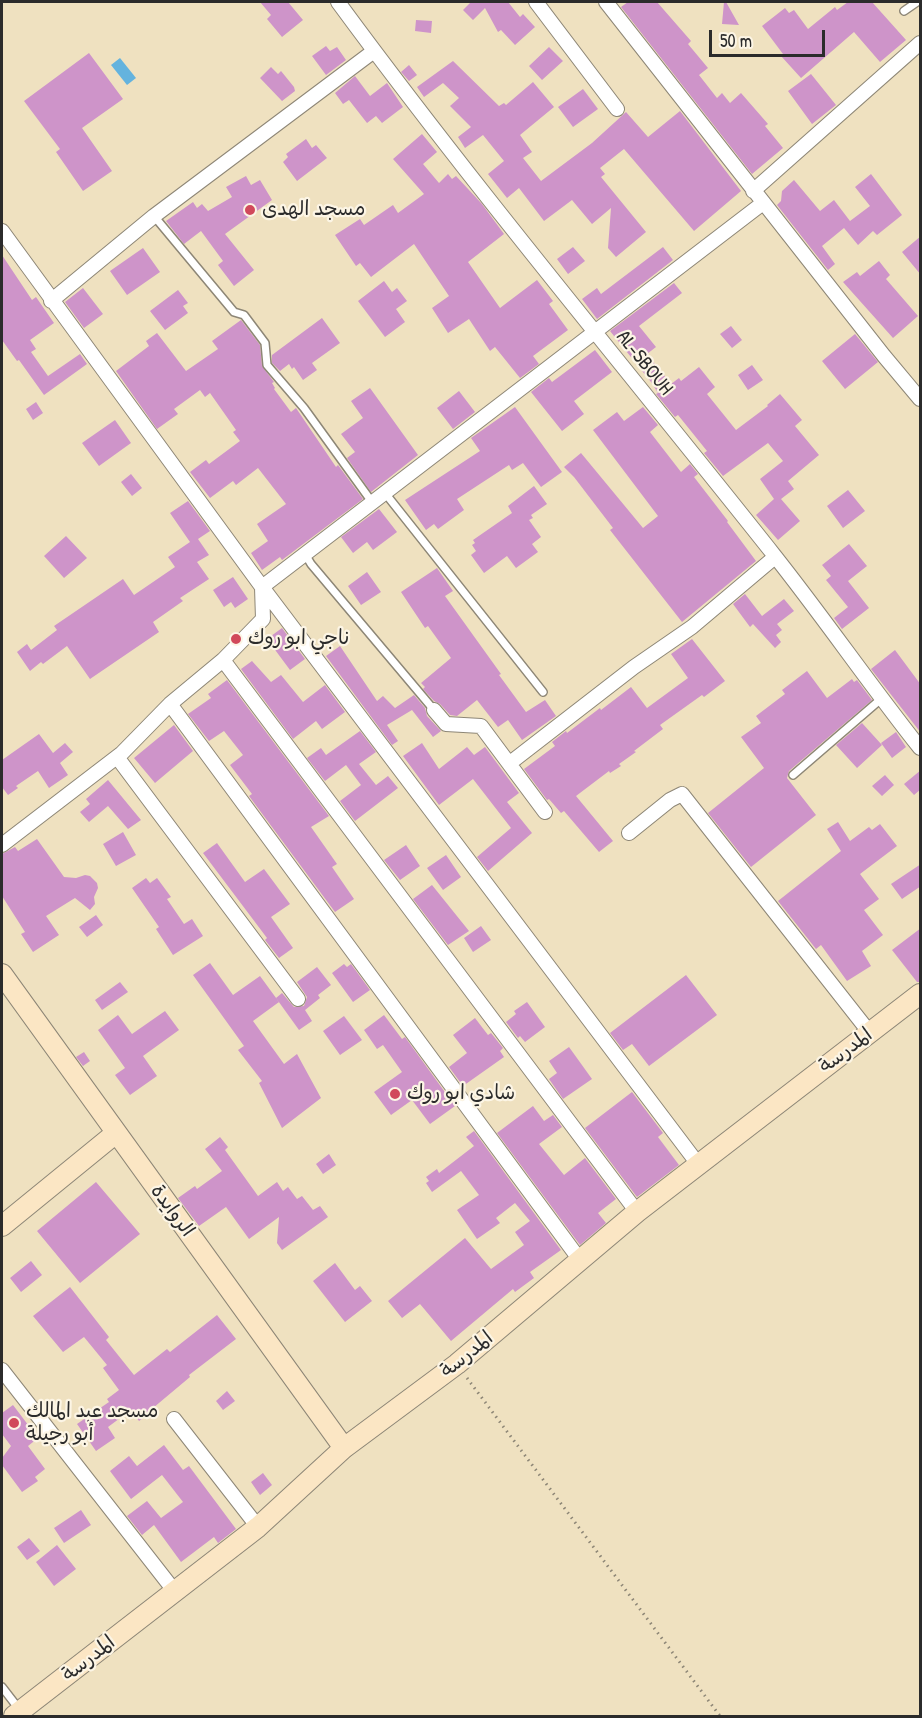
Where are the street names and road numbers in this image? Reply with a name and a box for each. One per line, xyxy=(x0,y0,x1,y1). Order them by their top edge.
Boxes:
street label: AL-SBOUH xyxy=(611,326,677,400)
street label: المدرسة xyxy=(814,1023,878,1079)
street label: الروايدة xyxy=(145,1180,199,1242)
street label: المدرسة xyxy=(436,1327,498,1383)
street label: المدرسة xyxy=(58,1631,120,1687)

